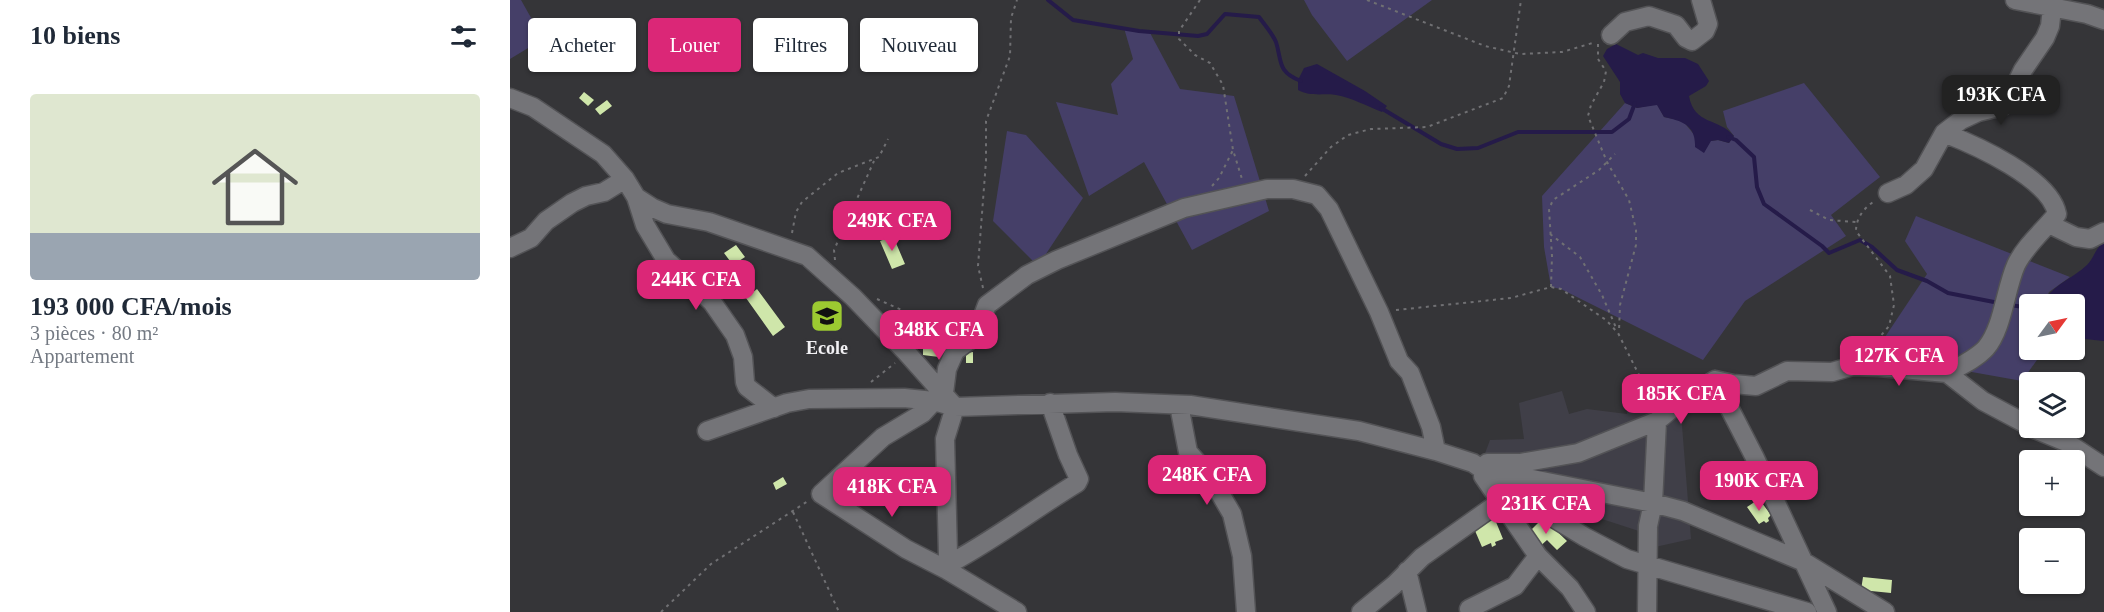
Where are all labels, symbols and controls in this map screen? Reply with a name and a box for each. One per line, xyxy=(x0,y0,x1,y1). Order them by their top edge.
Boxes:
chip: Acheter xyxy=(528,18,636,72)
chip: Louer xyxy=(648,18,741,72)
chip: Filtres xyxy=(753,18,848,72)
chip: Nouveau xyxy=(860,18,978,72)
icon: filters xyxy=(447,20,480,53)
text: 10 biens xyxy=(30,21,120,50)
pin: 193K CFA xyxy=(1939,75,2063,126)
text: 193K CFA xyxy=(1956,83,2046,105)
icon: home xyxy=(201,133,309,241)
pin: 249K CFA xyxy=(830,201,954,252)
text: 249K CFA xyxy=(847,209,937,231)
pin: 244K CFA xyxy=(634,260,758,311)
text: 244K CFA xyxy=(651,268,741,290)
text: 193 000 CFA/mois xyxy=(30,292,232,321)
north arrow xyxy=(2019,294,2085,360)
map controls xyxy=(2019,294,2085,594)
school or university icon: Ecole xyxy=(809,298,845,334)
pin: 348K CFA xyxy=(877,310,1001,361)
text: 348K CFA xyxy=(894,318,984,340)
text: 3 pièces · 80 m² xyxy=(30,322,158,344)
pin: 127K CFA xyxy=(1837,336,1961,387)
place label: Ecole xyxy=(806,338,848,358)
text: 127K CFA xyxy=(1854,344,1944,366)
text: Appartement xyxy=(30,345,134,367)
button: layers xyxy=(2019,372,2085,438)
pin: 185K CFA xyxy=(1619,374,1743,425)
text: 185K CFA xyxy=(1636,382,1726,404)
button: + xyxy=(2019,450,2085,516)
pin: 248K CFA xyxy=(1145,455,1269,506)
pin: 190K CFA xyxy=(1697,461,1821,512)
text: 248K CFA xyxy=(1162,463,1252,485)
pin: 418K CFA xyxy=(830,467,954,518)
text: 190K CFA xyxy=(1714,469,1804,491)
text: 418K CFA xyxy=(847,475,937,497)
pin: 231K CFA xyxy=(1484,484,1608,535)
text: 231K CFA xyxy=(1501,492,1591,514)
button: − xyxy=(2019,528,2085,594)

